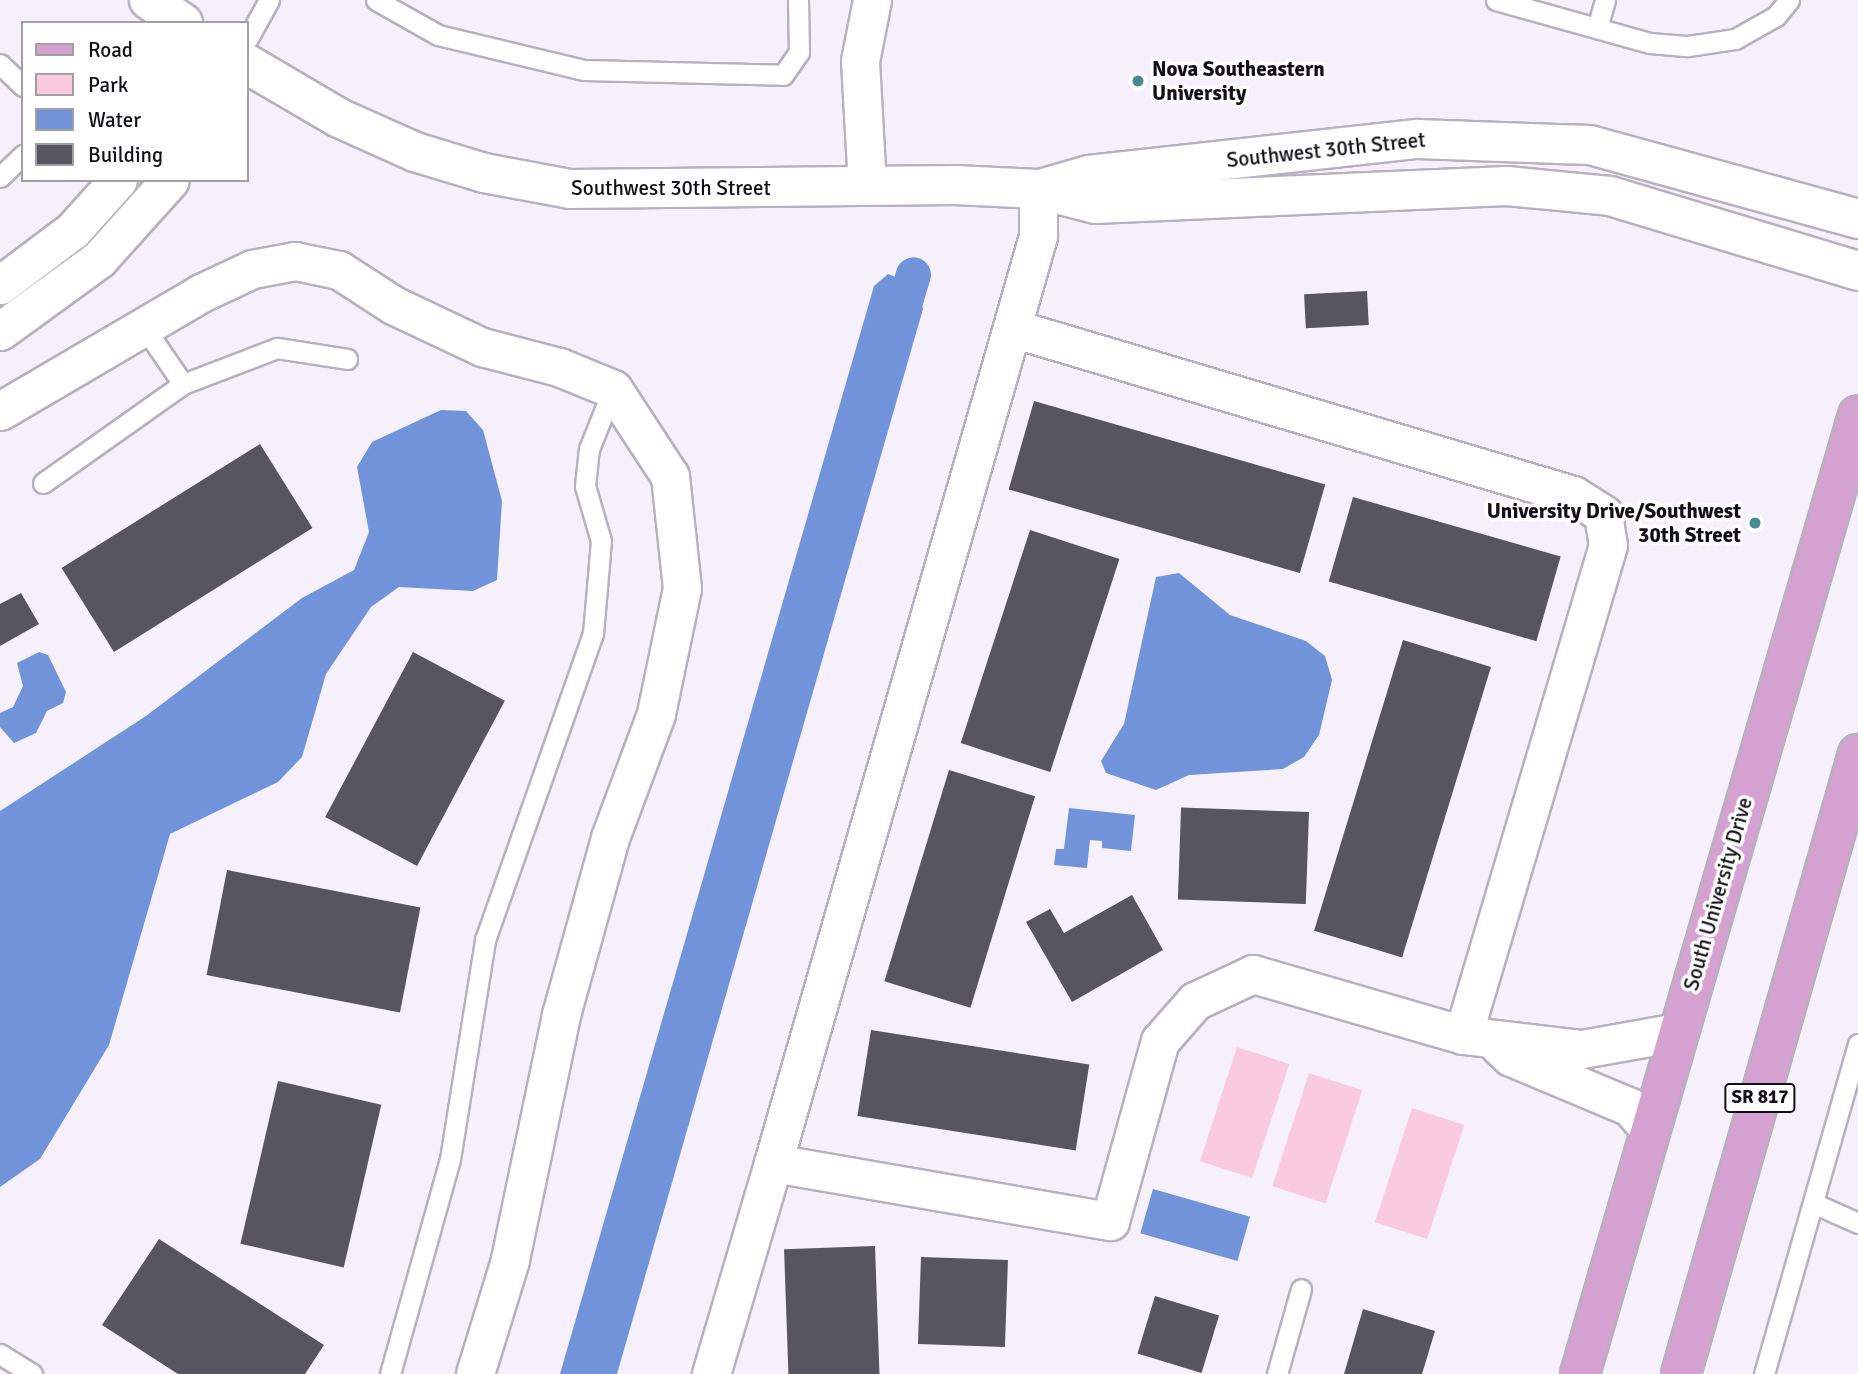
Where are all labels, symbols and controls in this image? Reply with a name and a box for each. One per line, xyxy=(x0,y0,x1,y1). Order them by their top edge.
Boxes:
legend xyxy=(21,21,248,182)
text: Road xyxy=(88,37,133,63)
place label: Nova Southeastern University xyxy=(1152,56,1325,106)
text: Park xyxy=(88,72,128,98)
marker: Nova Southeastern University xyxy=(1130,73,1146,89)
text: Water xyxy=(88,107,141,133)
street label: Southwest 30th Street xyxy=(1225,127,1427,173)
text: Building xyxy=(88,142,163,168)
street label: Southwest 30th Street xyxy=(571,175,771,201)
place label: University Drive/Southwest 30th Street xyxy=(1487,498,1741,548)
marker: University Drive/Southwest 30th Street xyxy=(1747,515,1763,531)
street label: South University Drive xyxy=(1678,795,1758,993)
road number: SR 817 xyxy=(1723,1082,1797,1114)

